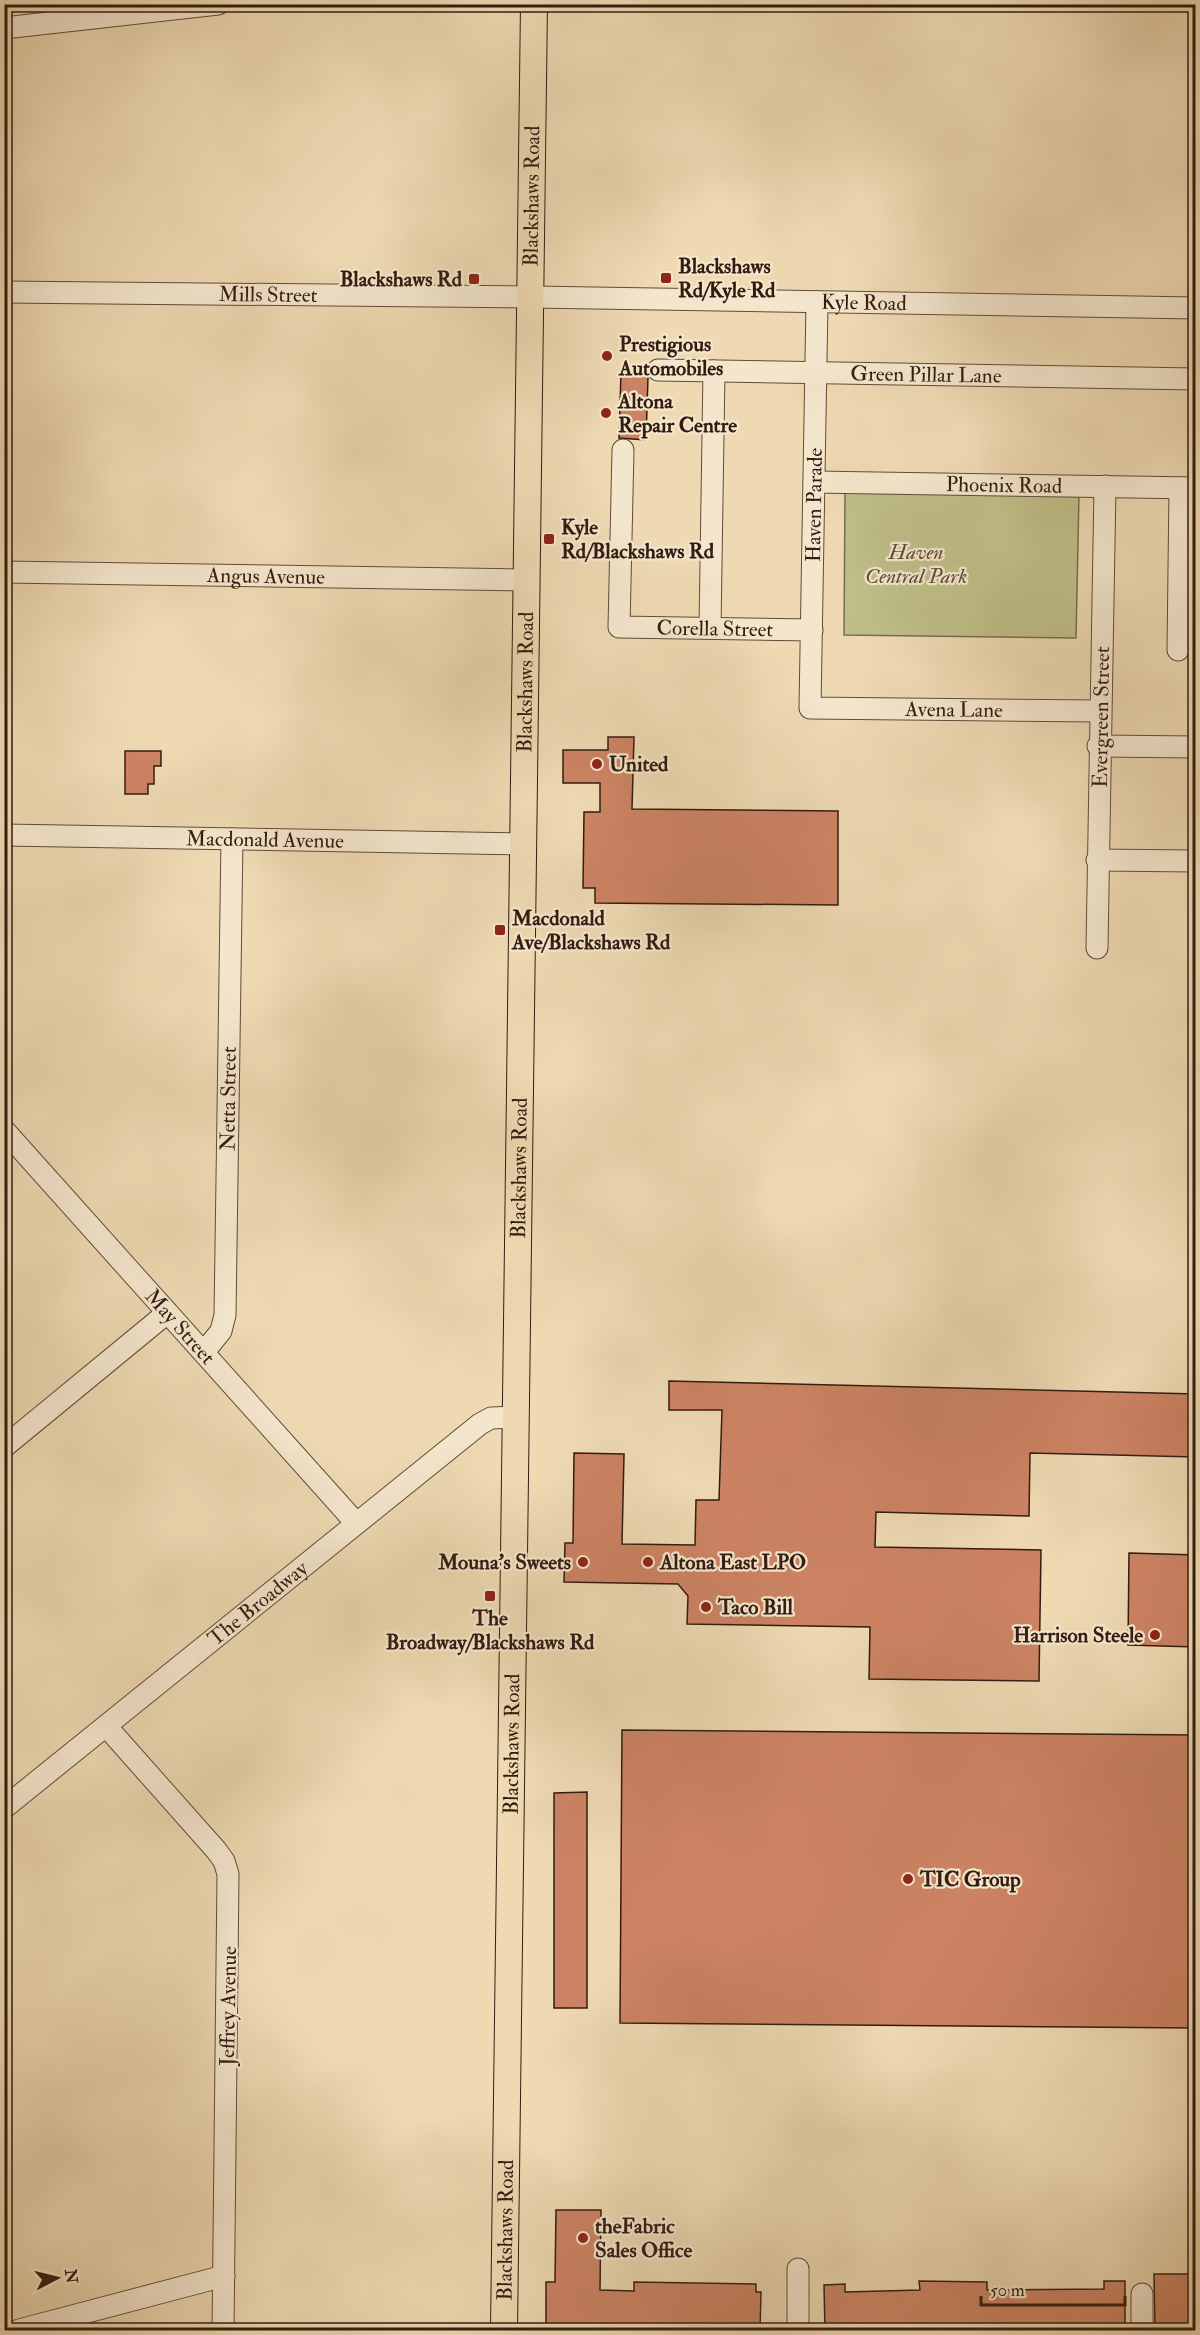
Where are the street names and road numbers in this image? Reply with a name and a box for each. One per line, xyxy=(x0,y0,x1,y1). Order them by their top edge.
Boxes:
street label: Blackshaws Road xyxy=(518,125,546,267)
street label: Mills Street xyxy=(218,281,318,309)
street label: Kyle Road xyxy=(821,289,908,317)
street label: Green Pillar Lane xyxy=(850,360,1002,390)
street label: Haven Parade xyxy=(800,447,829,562)
street label: Phoenix Road xyxy=(946,471,1063,500)
street label: Angus Avenue xyxy=(206,562,325,591)
street label: Blackshaws Road xyxy=(511,611,540,753)
street label: Corella Street xyxy=(656,615,774,643)
street label: Evergreen Street xyxy=(1087,646,1116,788)
street label: Avena Lane xyxy=(904,696,1003,724)
street label: Macdonald Avenue xyxy=(186,825,344,855)
street label: Netta Street xyxy=(214,1046,243,1151)
street label: Blackshaws Road xyxy=(505,1097,534,1239)
street label: May Street xyxy=(139,1283,221,1371)
street label: The Broadway xyxy=(203,1555,314,1652)
street label: Blackshaws Road xyxy=(498,1673,526,1815)
street label: Jeffrey Avenue xyxy=(214,1946,243,2067)
street label: Blackshaws Road xyxy=(491,2159,520,2301)

